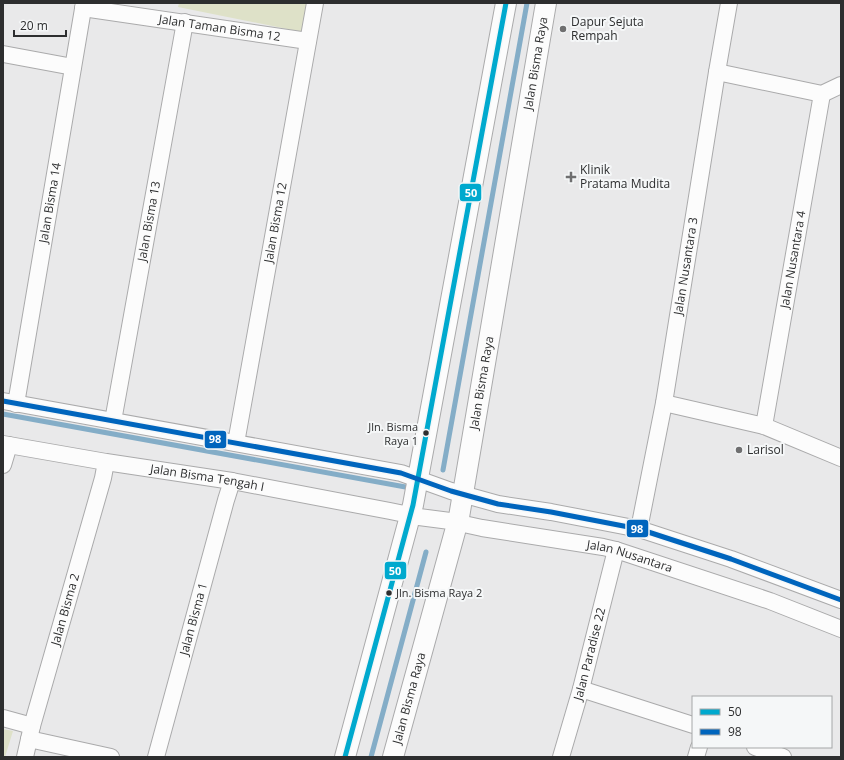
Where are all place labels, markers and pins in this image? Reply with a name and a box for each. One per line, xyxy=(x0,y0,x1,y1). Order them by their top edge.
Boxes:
place label: Dapur Sejuta Rempah xyxy=(571,13,644,44)
marker: Dapur Sejuta Rempah xyxy=(558,24,568,34)
place label: Klinik Pratama Mudita xyxy=(580,161,670,192)
marker: Klinik Pratama Mudita xyxy=(565,171,577,183)
place label: Jln. Bisma Raya 1 xyxy=(367,419,418,448)
marker: Jln. Bisma Raya 1 xyxy=(421,428,431,438)
place label: Larisol xyxy=(747,441,784,458)
marker: Larisol xyxy=(734,445,744,455)
place label: Jln. Bisma Raya 2 xyxy=(395,585,482,600)
marker: Jln. Bisma Raya 2 xyxy=(384,588,394,598)

